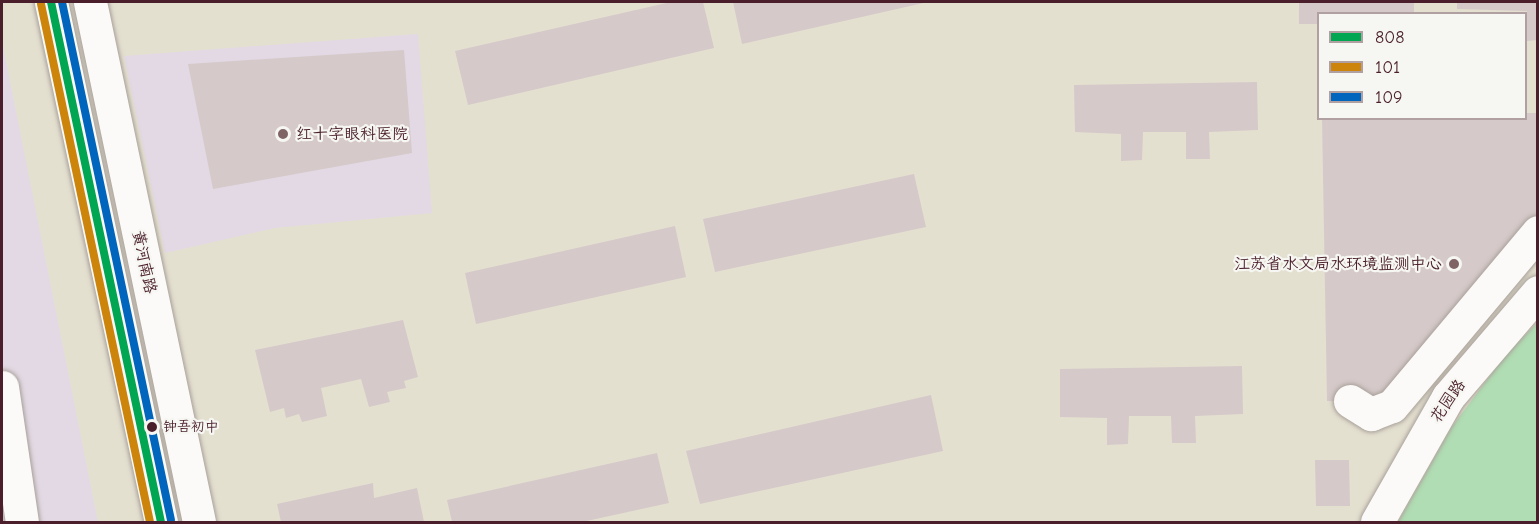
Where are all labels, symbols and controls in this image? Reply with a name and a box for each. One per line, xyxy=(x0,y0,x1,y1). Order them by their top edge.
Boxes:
legend xyxy=(1317,12,1527,120)
text: 808 xyxy=(1375,27,1405,48)
text: 101 xyxy=(1375,57,1400,78)
text: 109 xyxy=(1375,87,1403,108)
place label: 红十字眼科医院 xyxy=(296,124,408,144)
marker: 红十字眼科医院 xyxy=(274,125,292,143)
street label: 黄河南路 xyxy=(128,229,160,295)
place label: 江苏省水文局水环境监测中心 xyxy=(1234,254,1442,274)
marker: 江苏省水文局水环境监测中心 xyxy=(1447,257,1461,271)
street label: 花园路 xyxy=(1426,376,1470,426)
place label: 钟吾初中 xyxy=(163,419,219,435)
marker: 钟吾初中 xyxy=(146,421,158,433)

